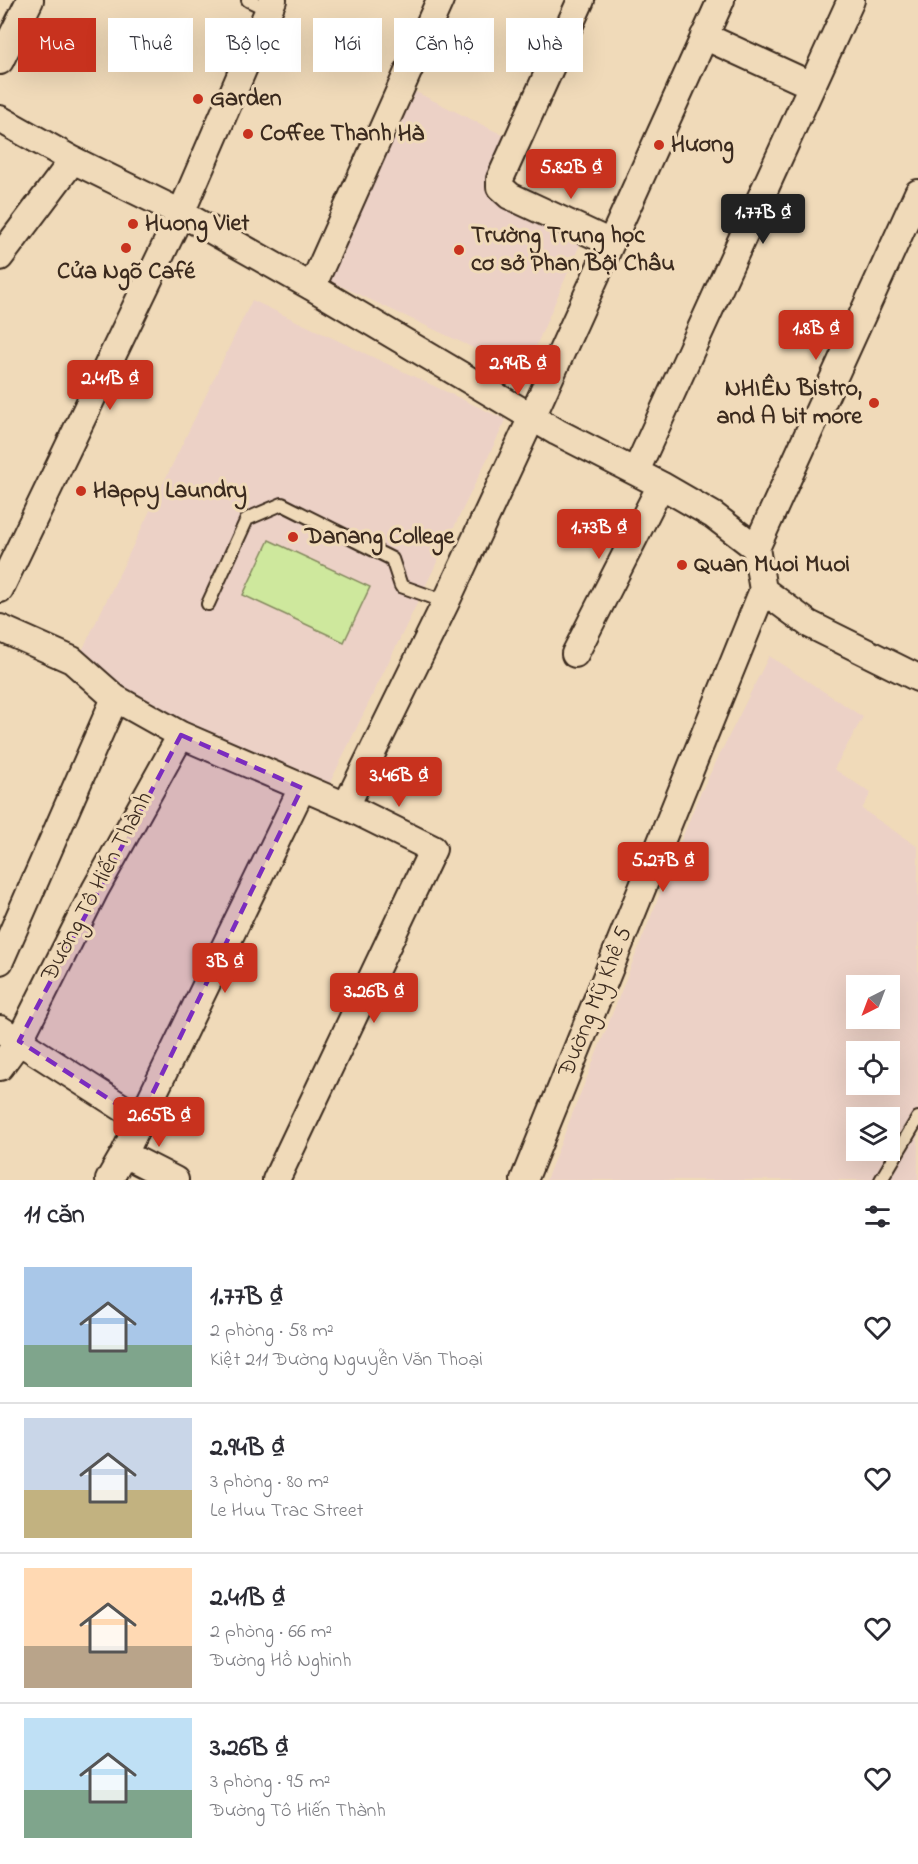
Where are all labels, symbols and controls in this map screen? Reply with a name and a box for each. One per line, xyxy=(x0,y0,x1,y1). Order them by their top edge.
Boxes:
chip: Mua xyxy=(18,18,96,72)
chip: Thuê xyxy=(108,18,193,72)
chip: Bộ lọc xyxy=(205,18,301,72)
chip: Mới xyxy=(313,18,382,72)
chip: Căn hộ xyxy=(394,18,494,72)
chip: Nhà xyxy=(506,18,583,72)
place label: Garden xyxy=(210,82,282,117)
marker: Garden xyxy=(191,92,205,106)
place label: Coffee Thanh Hà xyxy=(260,117,425,152)
marker: Coffee Thanh Hà xyxy=(241,127,255,141)
place label: Hương xyxy=(671,128,734,164)
marker: Hương xyxy=(652,138,666,152)
pin: 5.82B ₫ xyxy=(516,149,626,200)
text: 5.82B ₫ xyxy=(540,154,602,183)
pin: 1.77B ₫ xyxy=(708,194,818,245)
text: 1.77B ₫ xyxy=(735,199,791,228)
place label: Huong Viet xyxy=(145,207,250,243)
marker: Huong Viet xyxy=(126,217,140,231)
place label: Trường Trung học cơ sở Phan Bội Châu xyxy=(471,219,675,282)
marker: Cửa Ngõ Café xyxy=(119,241,133,255)
marker: Trường Trung học cơ sở Phan Bội Châu xyxy=(452,243,466,257)
place label: Cửa Ngõ Café xyxy=(57,255,196,291)
pin: 1.8B ₫ xyxy=(767,310,865,361)
text: 1.8B ₫ xyxy=(793,315,839,344)
pin: 2.94B ₫ xyxy=(463,345,573,396)
text: 2.94B ₫ xyxy=(489,350,547,379)
pin: 2.41B ₫ xyxy=(55,360,165,411)
text: 2.41B ₫ xyxy=(81,365,139,394)
place label: NHIÊN Bistro, and A bit more xyxy=(717,372,863,435)
marker: NHIÊN Bistro, and A bit more xyxy=(867,396,881,410)
place label: Happy Laundry xyxy=(93,474,247,510)
marker: Happy Laundry xyxy=(74,484,88,498)
pin: 1.73B ₫ xyxy=(544,509,654,560)
text: 1.73B ₫ xyxy=(571,514,627,543)
place label: Danang College xyxy=(304,520,456,556)
marker: Danang College xyxy=(286,530,300,544)
place label: Quan Muoi Muoi xyxy=(694,548,850,583)
marker: Quan Muoi Muoi xyxy=(675,558,689,572)
pin: 3.46B ₫ xyxy=(344,757,454,808)
text: 3.46B ₫ xyxy=(370,762,428,791)
street label: Đường Tô Hiến Thành xyxy=(33,786,163,989)
pin: 5.27B ₫ xyxy=(608,842,718,893)
text: 5.27B ₫ xyxy=(632,847,694,876)
street label: Đường Mỹ Khê 5 xyxy=(549,921,643,1084)
pin: 3B ₫ xyxy=(189,943,261,994)
text: 3B ₫ xyxy=(206,948,244,977)
pin: 3.26B ₫ xyxy=(319,973,429,1024)
north arrow xyxy=(846,975,900,1029)
map controls xyxy=(846,975,900,1161)
text: 3.26B ₫ xyxy=(344,978,404,1007)
button: locate xyxy=(846,1041,900,1095)
pin: 2.65B ₫ xyxy=(104,1097,214,1148)
text: 2.65B ₫ xyxy=(127,1102,191,1131)
button: layers xyxy=(846,1107,900,1161)
text: 11 căn xyxy=(24,1197,85,1235)
icon: filters xyxy=(861,1200,894,1233)
text: 1.77B ₫ xyxy=(210,1279,283,1317)
icon: home xyxy=(72,1291,144,1363)
icon: heart xyxy=(861,1311,894,1344)
text: 2 phòng · 58 m² xyxy=(210,1317,334,1346)
text: Kiệt 211 Đường Nguyễn Văn Thoại xyxy=(210,1346,483,1375)
text: 2.94B ₫ xyxy=(210,1430,284,1468)
icon: home xyxy=(72,1442,144,1514)
icon: heart xyxy=(861,1462,894,1495)
text: 3 phòng · 80 m² xyxy=(210,1468,329,1497)
text: Le Huu Trac Street xyxy=(210,1497,363,1526)
text: 2.41B ₫ xyxy=(210,1580,285,1618)
icon: home xyxy=(72,1592,144,1664)
icon: heart xyxy=(861,1612,894,1645)
text: 2 phòng · 66 m² xyxy=(210,1618,332,1647)
text: Đường Hồ Nghinh xyxy=(210,1647,352,1676)
text: 3.26B ₫ xyxy=(210,1730,288,1768)
icon: home xyxy=(72,1742,144,1814)
icon: heart xyxy=(861,1762,894,1795)
text: 3 phòng · 95 m² xyxy=(210,1768,330,1797)
text: Đường Tô Hiến Thành xyxy=(210,1797,386,1826)

